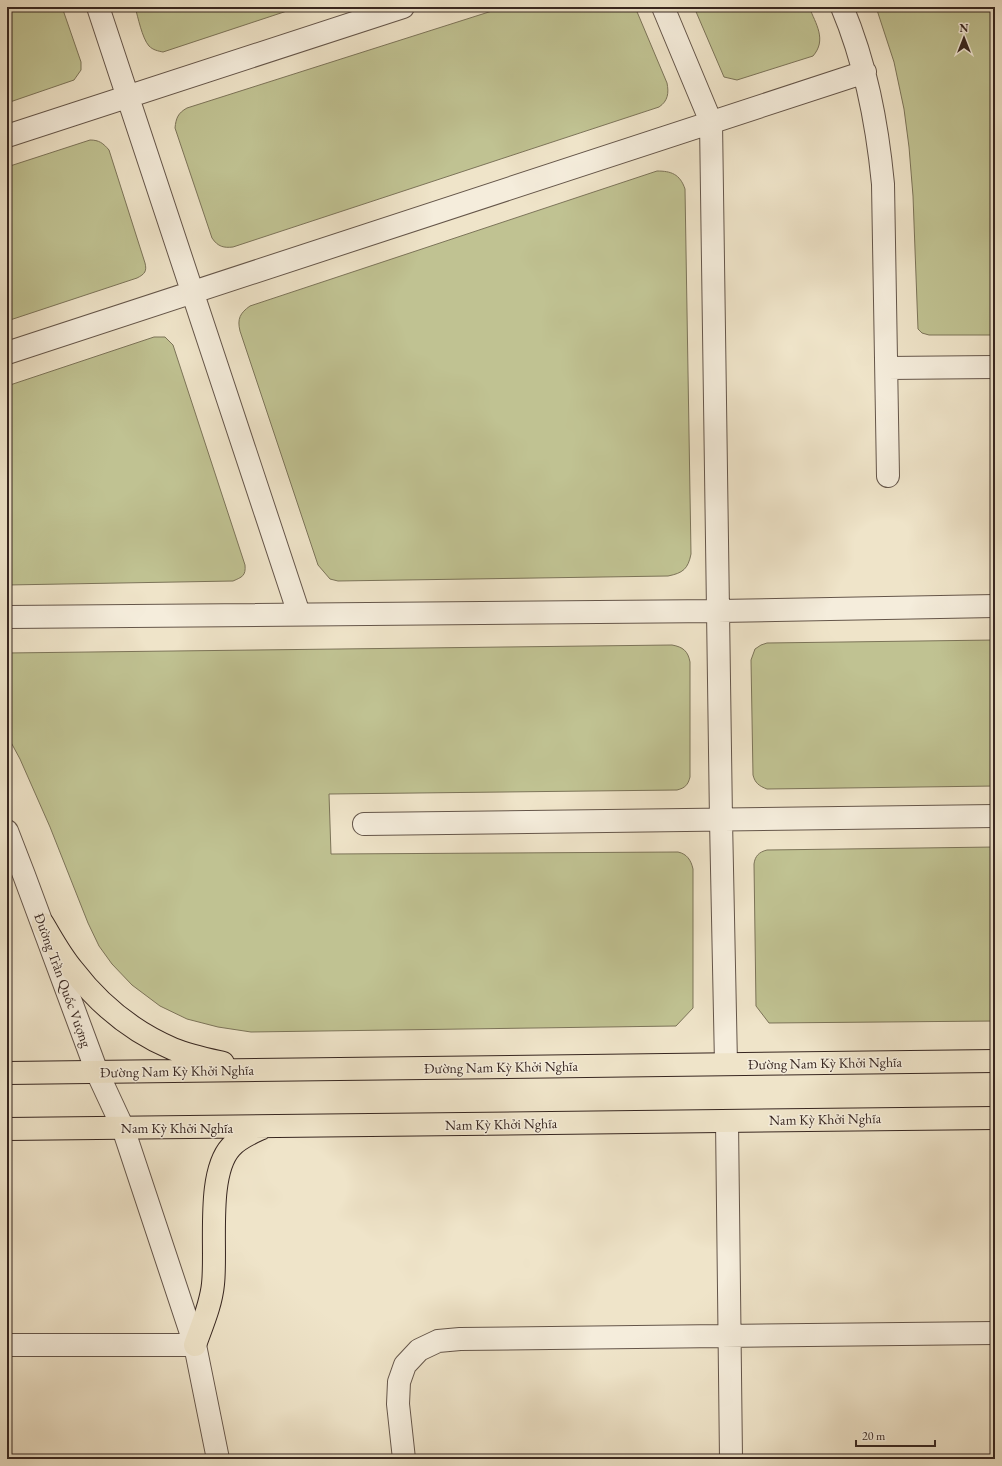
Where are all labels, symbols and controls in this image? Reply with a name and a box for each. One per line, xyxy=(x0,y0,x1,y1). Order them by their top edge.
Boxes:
north arrow xyxy=(944,18,984,58)
text: N xyxy=(960,21,969,35)
street label: Đường Trần Quốc Vượng xyxy=(30,910,96,1050)
street label: Đường Nam Kỳ Khởi Nghĩa xyxy=(748,1053,903,1073)
street label: Đường Nam Kỳ Khởi Nghĩa xyxy=(424,1057,579,1077)
street label: Đường Nam Kỳ Khởi Nghĩa xyxy=(100,1061,255,1081)
street label: Nam Kỳ Khởi Nghĩa xyxy=(769,1109,882,1129)
street label: Nam Kỳ Khởi Nghĩa xyxy=(445,1114,558,1134)
street label: Nam Kỳ Khởi Nghĩa xyxy=(121,1119,234,1137)
scale bar xyxy=(856,1422,935,1448)
text: 20 m xyxy=(862,1428,886,1444)

